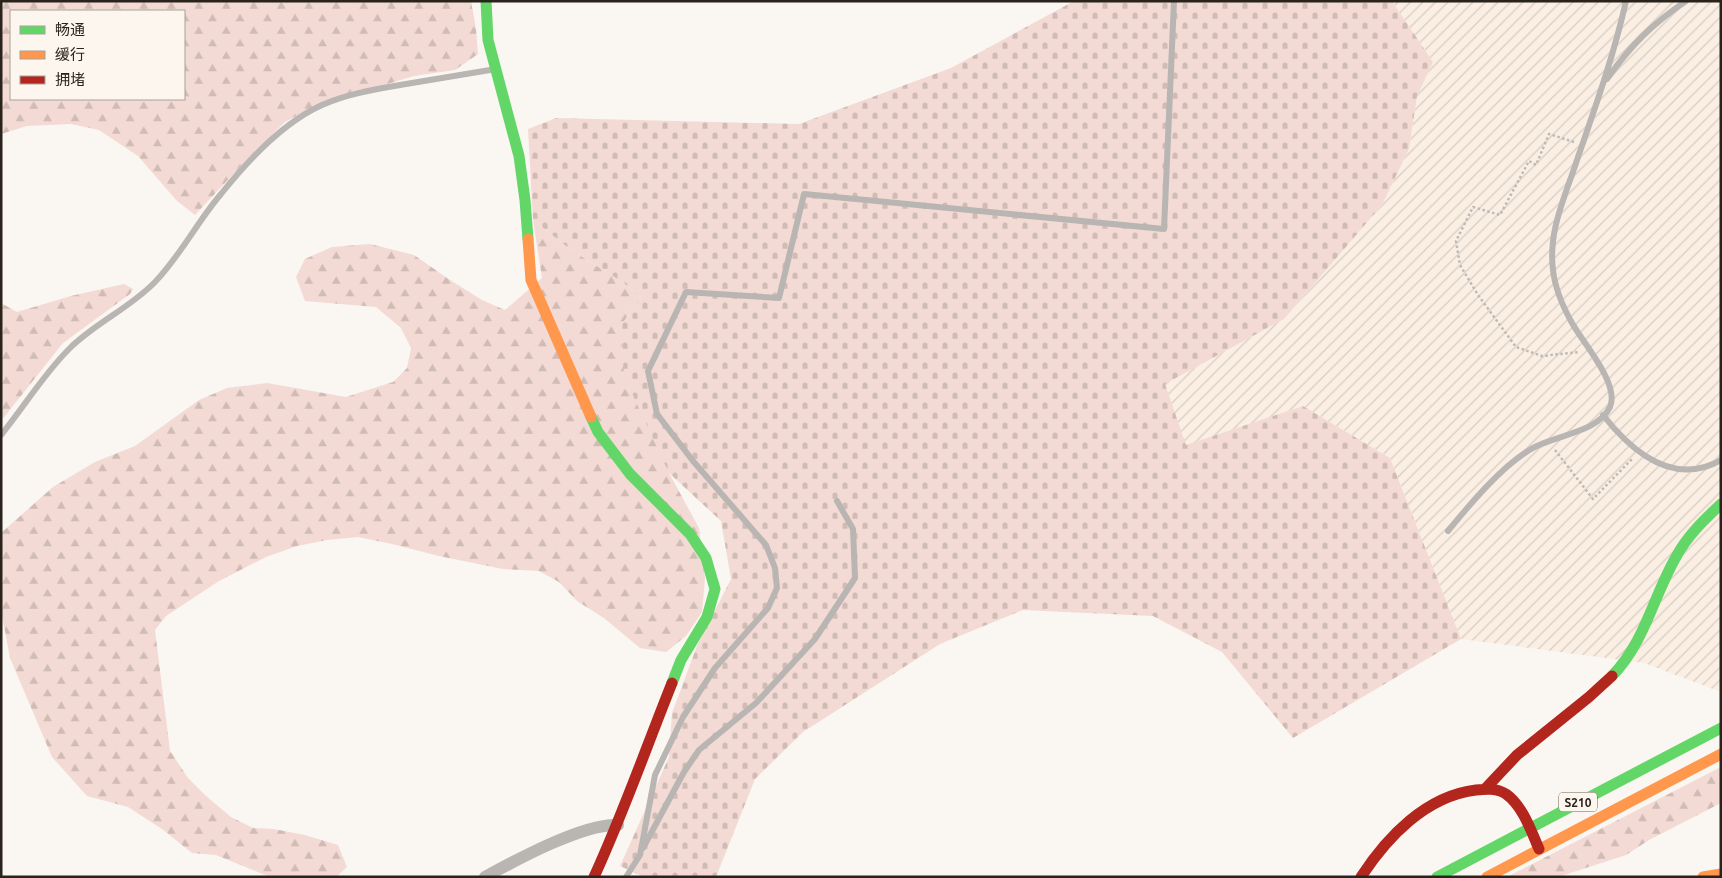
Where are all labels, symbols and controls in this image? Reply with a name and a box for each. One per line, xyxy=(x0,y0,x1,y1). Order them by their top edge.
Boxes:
legend xyxy=(10,10,185,100)
text: 畅通 xyxy=(55,21,85,38)
text: 缓行 xyxy=(55,46,85,63)
text: 拥堵 xyxy=(55,71,85,88)
road number: S210 xyxy=(1559,792,1597,812)

